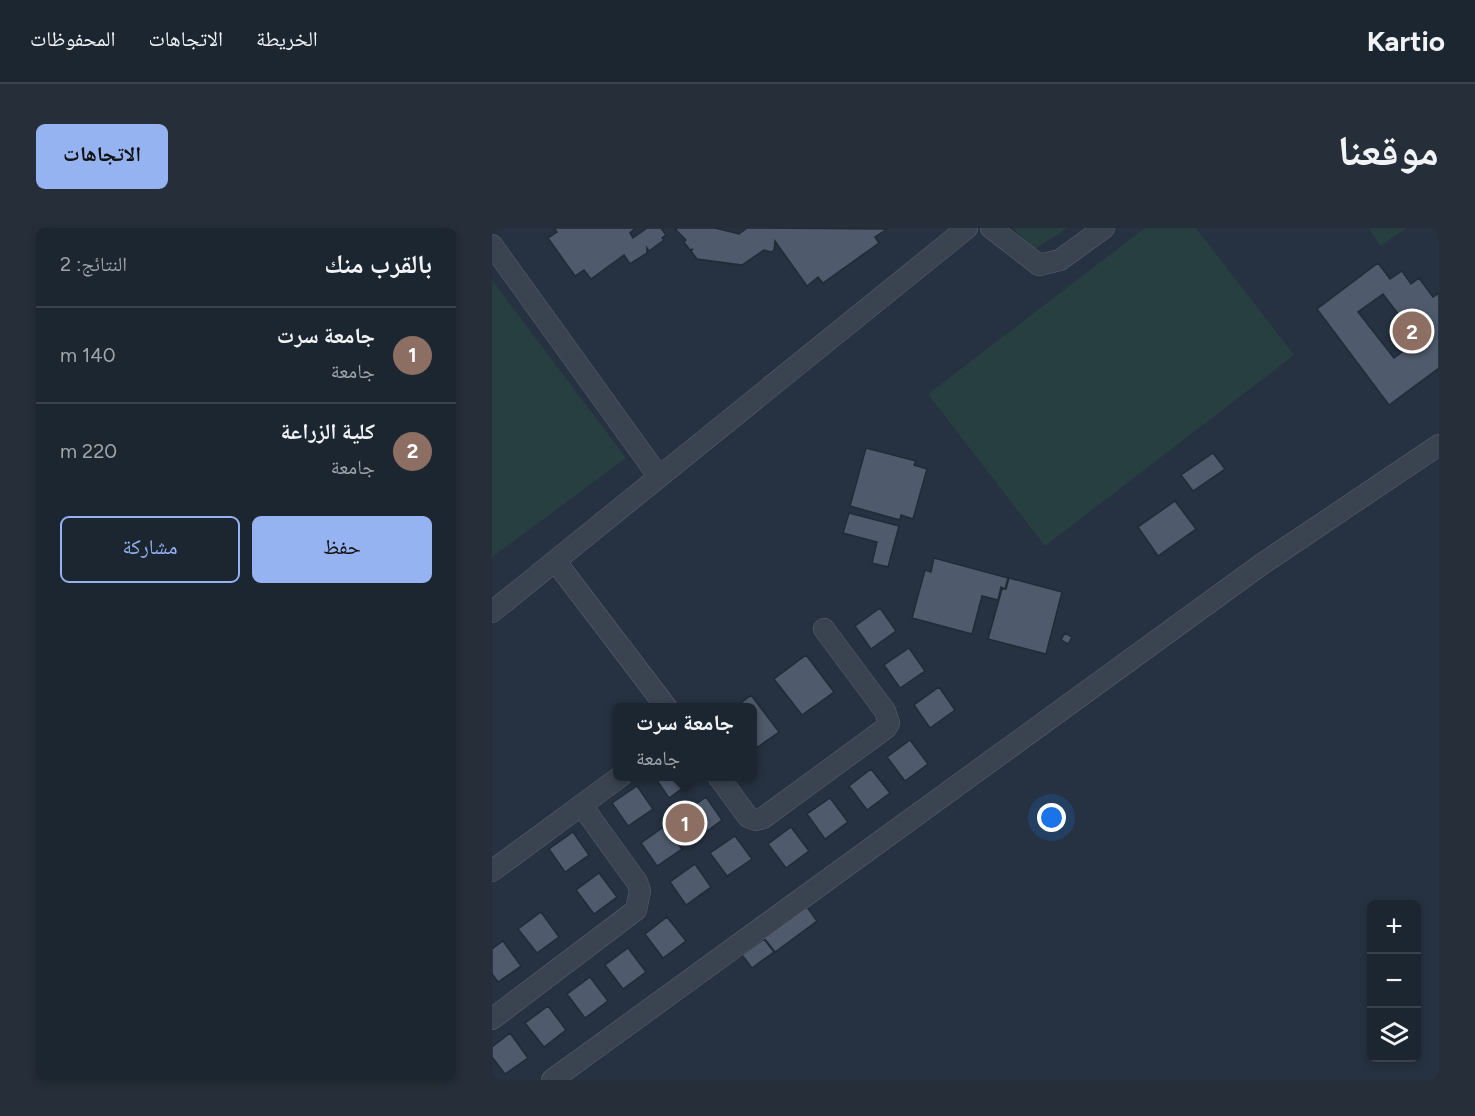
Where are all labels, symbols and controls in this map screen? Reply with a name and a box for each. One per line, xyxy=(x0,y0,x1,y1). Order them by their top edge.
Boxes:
text: Kartio xyxy=(1367,24,1445,58)
text: المحفوظات xyxy=(30,26,115,51)
text: الاتجاهات xyxy=(148,26,223,51)
text: الخريطة xyxy=(256,26,318,51)
button: الاتجاهات xyxy=(36,124,168,189)
text: موقعنا xyxy=(1338,125,1439,176)
text: بالقرب منك xyxy=(324,248,432,280)
text: النتائج: 2 xyxy=(60,252,127,276)
pin: 2 xyxy=(1392,308,1432,354)
text: جامعة سرت xyxy=(277,322,375,349)
text: 140 m xyxy=(60,343,115,367)
text: 1 xyxy=(408,343,417,367)
text: جامعة xyxy=(331,359,375,383)
text: كلية الزراعة xyxy=(281,418,375,445)
text: 220 m xyxy=(60,439,117,463)
text: 2 xyxy=(407,439,418,463)
text: جامعة xyxy=(331,455,375,479)
button: مشاركة xyxy=(60,516,240,583)
button: حفظ xyxy=(252,516,432,583)
popup xyxy=(613,703,757,781)
text: جامعة سرت xyxy=(636,709,734,736)
text: جامعة xyxy=(636,746,680,770)
pin: 1 xyxy=(666,800,704,846)
your location xyxy=(1037,803,1066,832)
map controls xyxy=(1367,900,1421,1062)
button: + xyxy=(1367,900,1421,954)
button: − xyxy=(1367,954,1421,1008)
button: layers xyxy=(1367,1008,1421,1062)

